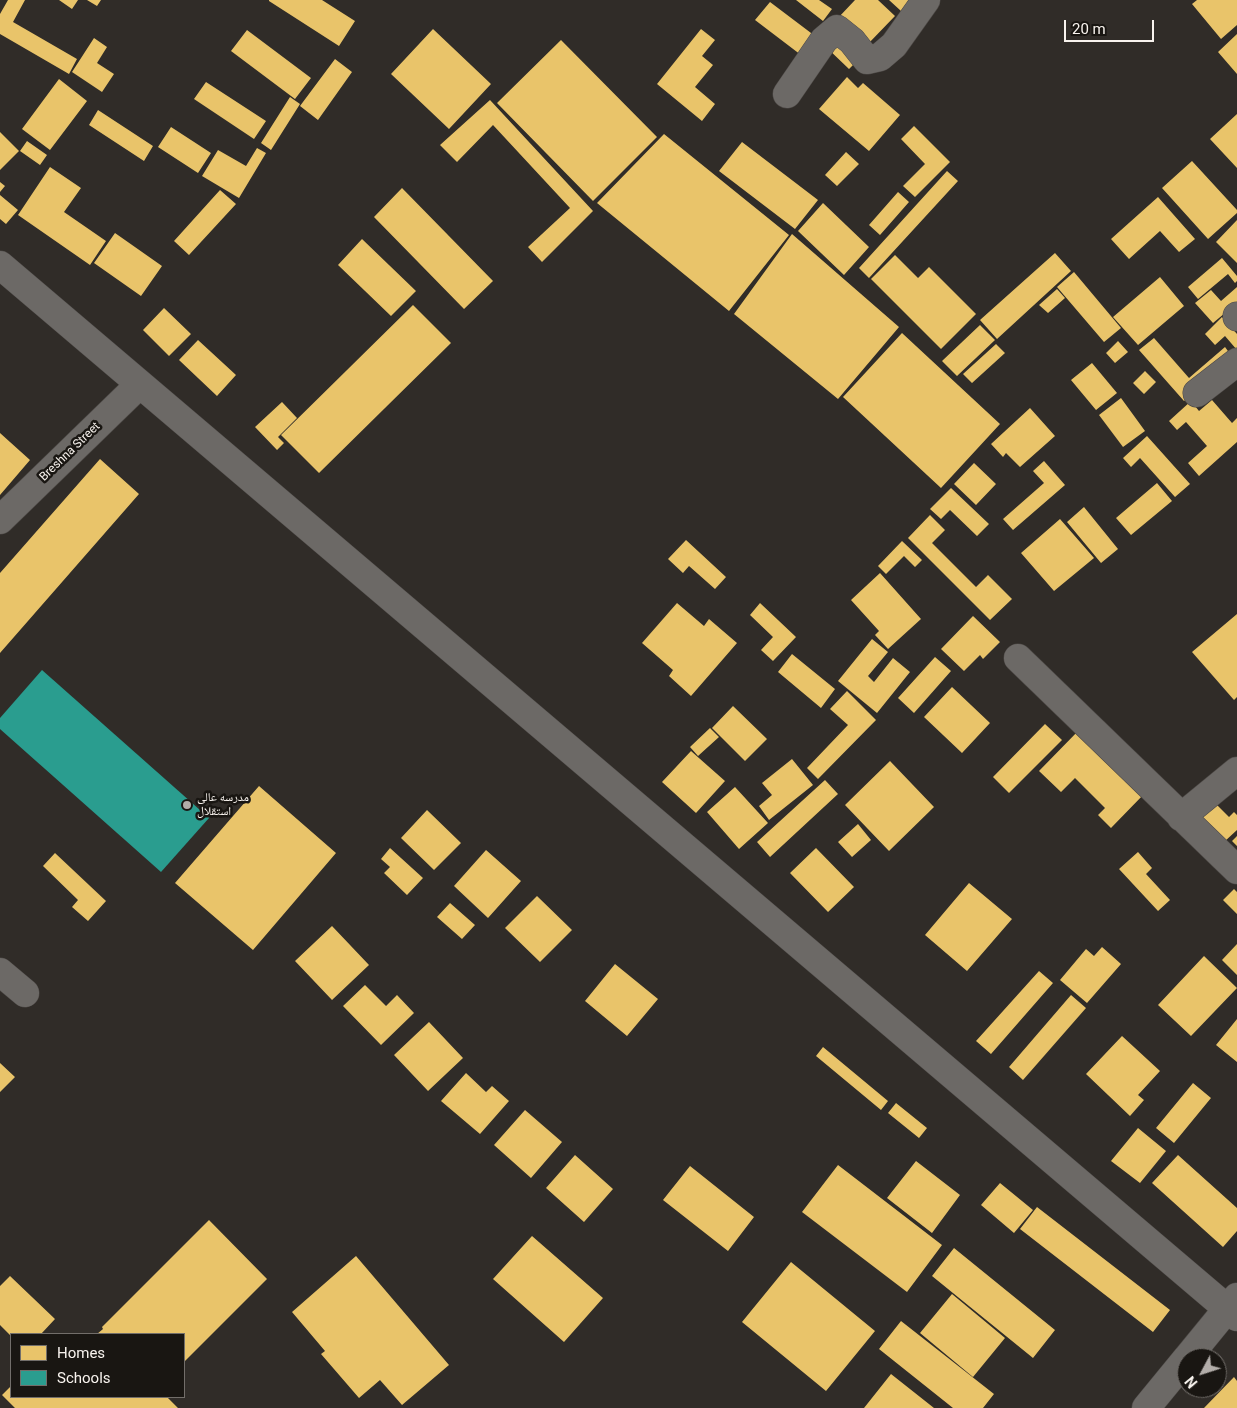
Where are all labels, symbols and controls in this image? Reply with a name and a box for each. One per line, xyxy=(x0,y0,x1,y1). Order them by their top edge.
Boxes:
scale bar xyxy=(1067,10,1157,42)
text: 20 m xyxy=(1072,20,1106,38)
street label: Breshna Street xyxy=(37,420,103,484)
place label: مدرسه عالی استقلال xyxy=(197,791,249,819)
marker: مدرسه عالی استقلال xyxy=(181,799,193,811)
legend xyxy=(10,1333,185,1398)
text: Homes xyxy=(57,1344,105,1362)
north arrow xyxy=(1177,1348,1227,1398)
text: Schools xyxy=(57,1369,111,1387)
text: N xyxy=(1182,1373,1201,1391)

